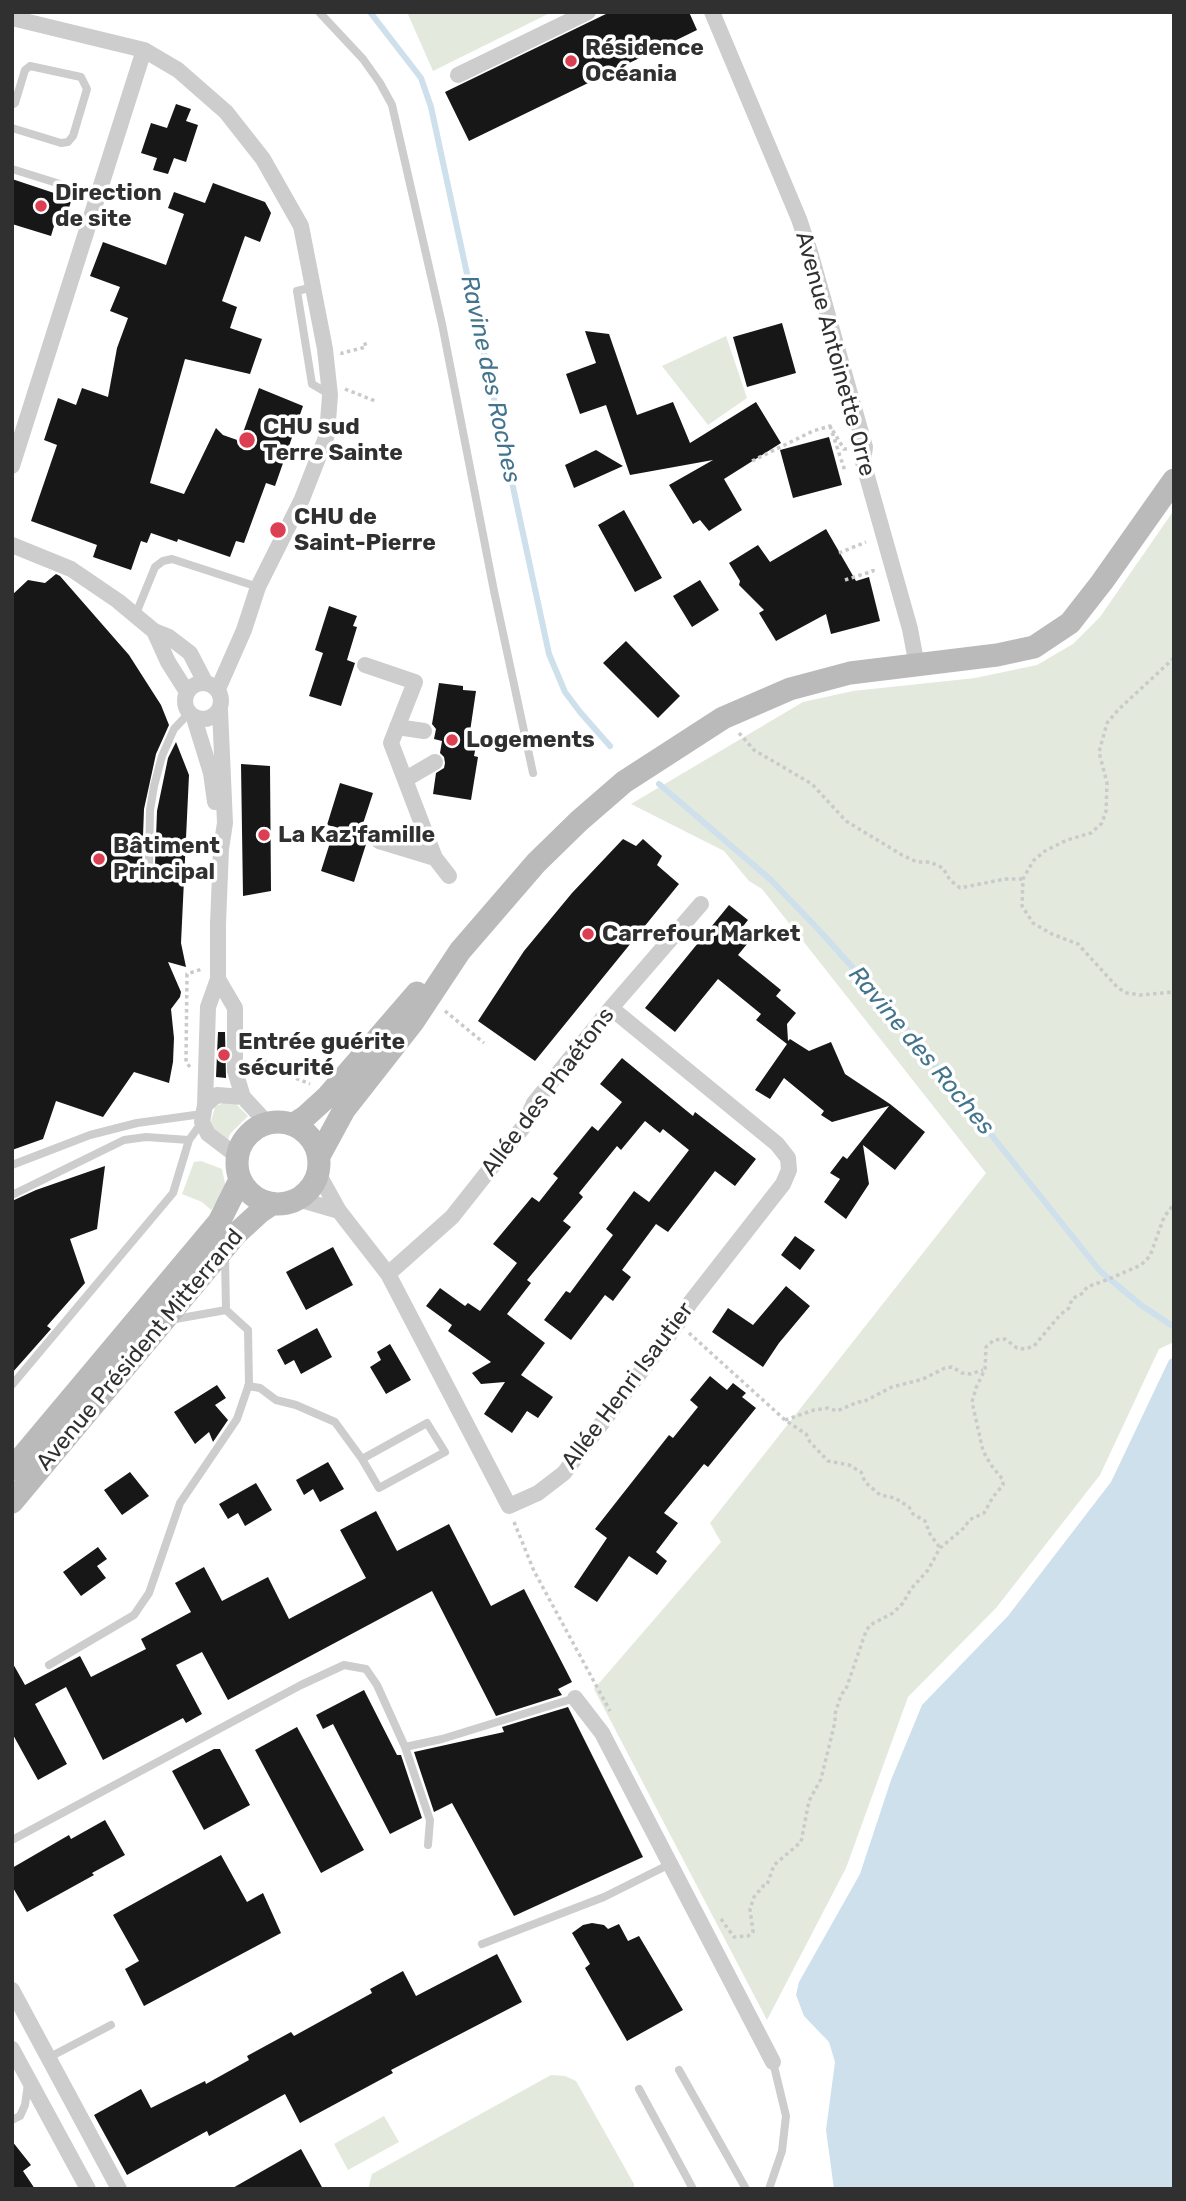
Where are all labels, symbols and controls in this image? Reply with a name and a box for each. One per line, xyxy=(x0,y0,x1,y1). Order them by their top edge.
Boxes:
place label: Résidence Océania xyxy=(585,34,704,88)
marker: Résidence Océania xyxy=(563,53,579,69)
place label: Direction de site xyxy=(55,179,162,233)
marker: Direction de site xyxy=(33,198,49,214)
street label: Avenue Antoinette Orre xyxy=(789,229,881,479)
water label: Ravine des Roches xyxy=(454,273,526,485)
place label: CHU sud Terre Sainte xyxy=(263,413,403,467)
marker: CHU sud Terre Sainte xyxy=(237,430,257,450)
place label: CHU de Saint-Pierre xyxy=(294,503,436,557)
marker: CHU de Saint-Pierre xyxy=(268,520,288,540)
place label: Logements xyxy=(466,726,595,754)
marker: Logements xyxy=(444,732,460,748)
place label: La Kaz'famille xyxy=(278,821,435,849)
marker: La Kaz'famille xyxy=(256,827,272,843)
place label: Bâtiment Principal xyxy=(113,832,220,886)
marker: Bâtiment Principal xyxy=(91,851,107,867)
place label: Carrefour Market xyxy=(602,920,801,948)
marker: Carrefour Market xyxy=(580,926,596,942)
water label: Ravine des Roches xyxy=(842,961,1000,1141)
street label: Allée des Phaétons xyxy=(476,1002,620,1182)
place label: Entrée guérite sécurité xyxy=(238,1028,405,1082)
marker: Entrée guérite sécurité xyxy=(216,1047,232,1063)
street label: Avenue Président Mitterrand xyxy=(31,1224,249,1476)
street label: Allée Henri Isautier xyxy=(556,1297,700,1475)

